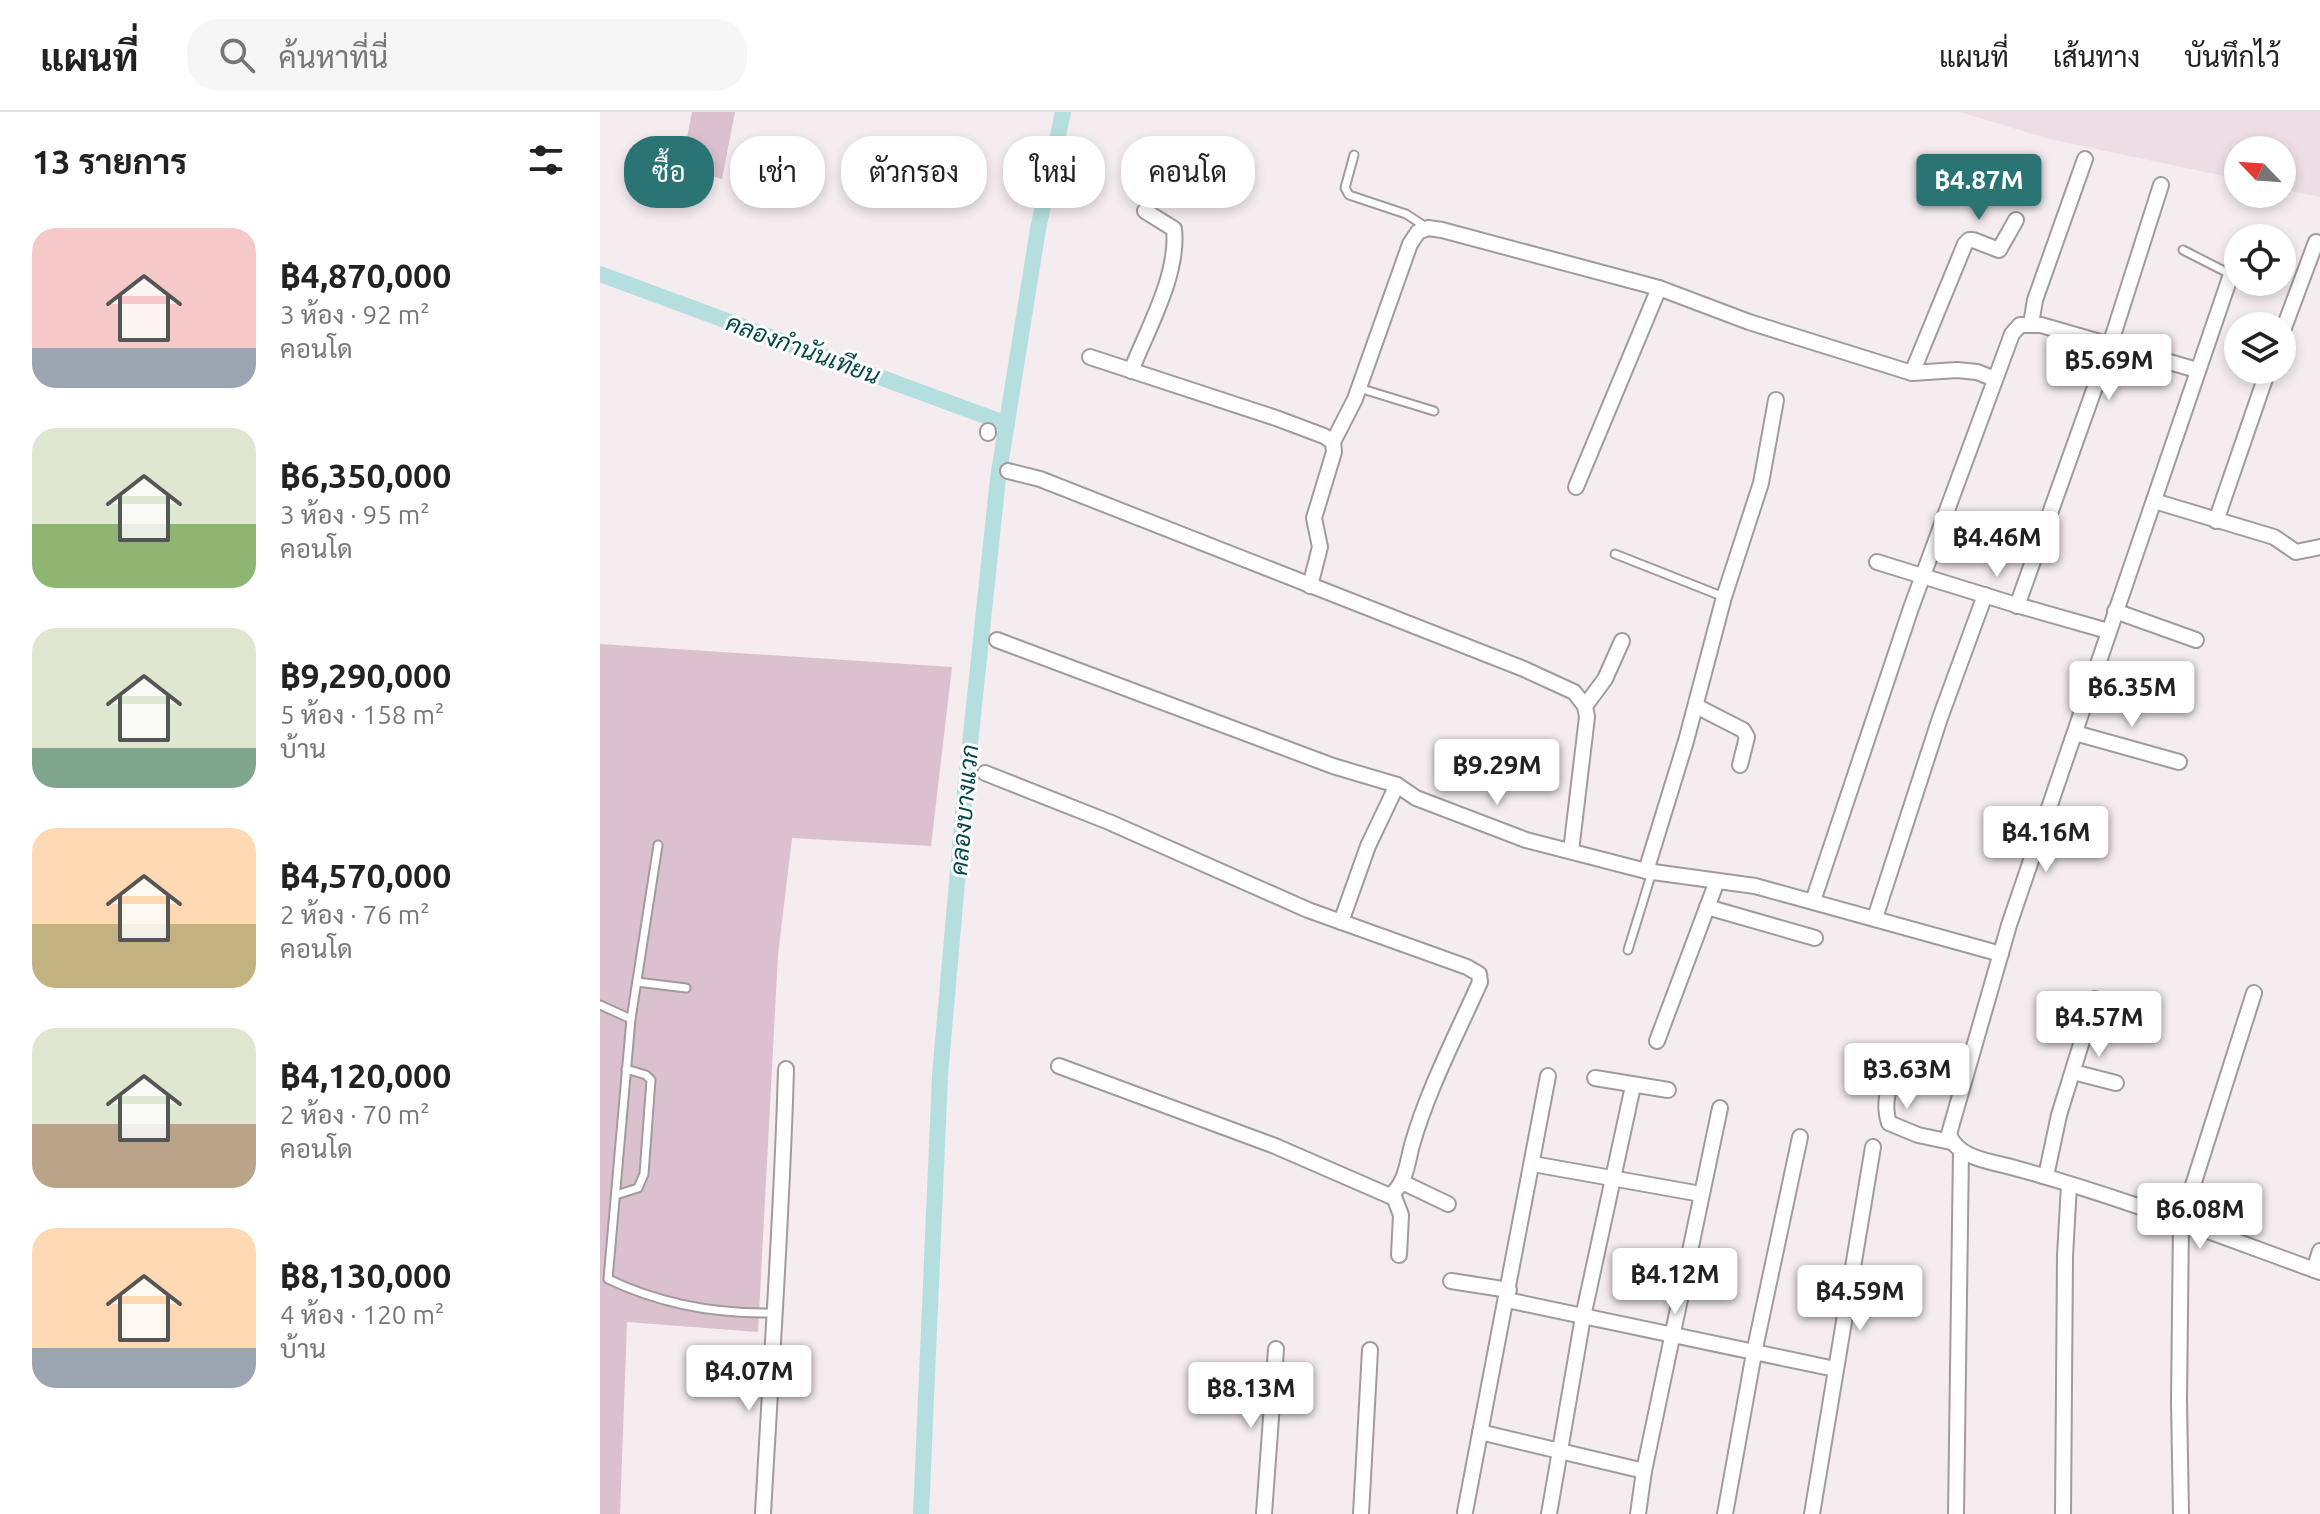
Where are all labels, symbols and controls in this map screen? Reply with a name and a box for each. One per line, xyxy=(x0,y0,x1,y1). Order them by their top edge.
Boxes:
search box xyxy=(187,19,747,91)
icon: search xyxy=(215,33,259,77)
text: แผนที่ xyxy=(40,36,139,78)
text: ค้นหาที่นี่ xyxy=(279,40,388,74)
text: แผนที่ xyxy=(1939,41,2009,72)
text: เส้นทาง xyxy=(2053,41,2140,72)
text: บันทึกไว้ xyxy=(2184,41,2280,72)
chip: ซื้อ xyxy=(624,136,714,208)
chip: เช่า xyxy=(730,136,825,208)
chip: ตัวกรอง xyxy=(841,136,987,208)
chip: ใหม่ xyxy=(1003,136,1105,208)
chip: คอนโด xyxy=(1121,136,1255,208)
north arrow xyxy=(2224,136,2296,208)
map controls xyxy=(2224,136,2296,384)
icon: filters xyxy=(524,138,568,182)
text: 13 รายการ xyxy=(32,142,187,180)
pin: ฿4.87M xyxy=(1914,154,2044,222)
text: ฿4.87M xyxy=(1934,165,2024,194)
button: locate xyxy=(2224,224,2296,296)
text: ฿4,870,000 xyxy=(280,256,451,294)
icon: home xyxy=(96,260,192,356)
text: 3 ห้อง · 92 m² xyxy=(280,300,430,329)
water label: คลองกำนันเทียน xyxy=(722,308,884,389)
button: layers xyxy=(2224,312,2296,384)
text: คอนโด xyxy=(280,334,353,363)
pin: ฿5.69M xyxy=(2044,334,2174,402)
text: ฿5.69M xyxy=(2064,345,2154,374)
text: ฿6,350,000 xyxy=(280,456,451,494)
icon: home xyxy=(96,460,192,556)
text: 3 ห้อง · 95 m² xyxy=(280,500,430,529)
pin: ฿4.46M xyxy=(1932,511,2062,579)
text: ฿4.46M xyxy=(1952,522,2042,551)
text: คอนโด xyxy=(280,534,353,563)
text: ฿9,290,000 xyxy=(280,656,451,694)
icon: home xyxy=(96,660,192,756)
pin: ฿6.35M xyxy=(2067,661,2197,729)
text: ฿6.35M xyxy=(2087,672,2177,701)
text: 5 ห้อง · 158 m² xyxy=(280,700,444,729)
text: บ้าน xyxy=(280,734,326,763)
pin: ฿9.29M xyxy=(1432,739,1562,807)
water label: คลองบางแวก xyxy=(945,743,983,877)
text: ฿9.29M xyxy=(1452,750,1542,779)
pin: ฿4.16M xyxy=(1981,806,2111,874)
text: ฿4.16M xyxy=(2001,817,2091,846)
text: ฿4,570,000 xyxy=(280,856,451,894)
icon: home xyxy=(96,860,192,956)
text: 2 ห้อง · 76 m² xyxy=(280,900,430,929)
text: คอนโด xyxy=(280,934,353,963)
pin: ฿4.57M xyxy=(2034,991,2164,1059)
text: ฿4.57M xyxy=(2054,1002,2144,1031)
pin: ฿3.63M xyxy=(1842,1043,1972,1111)
text: ฿3.63M xyxy=(1862,1054,1952,1083)
text: ฿4,120,000 xyxy=(280,1056,451,1094)
icon: home xyxy=(96,1060,192,1156)
text: 2 ห้อง · 70 m² xyxy=(280,1100,430,1129)
text: คอนโด xyxy=(280,1134,353,1163)
pin: ฿6.08M xyxy=(2135,1183,2265,1251)
text: ฿6.08M xyxy=(2155,1194,2245,1223)
pin: ฿4.12M xyxy=(1610,1248,1740,1316)
text: ฿8,130,000 xyxy=(280,1256,451,1294)
text: ฿4.12M xyxy=(1630,1259,1720,1288)
icon: home xyxy=(96,1260,192,1356)
pin: ฿4.59M xyxy=(1795,1265,1925,1333)
text: ฿4.59M xyxy=(1815,1276,1905,1305)
text: 4 ห้อง · 120 m² xyxy=(280,1300,444,1329)
text: บ้าน xyxy=(280,1334,326,1363)
pin: ฿4.07M xyxy=(684,1345,814,1413)
text: ฿4.07M xyxy=(704,1356,794,1385)
pin: ฿8.13M xyxy=(1186,1362,1316,1430)
text: ฿8.13M xyxy=(1206,1373,1296,1402)

